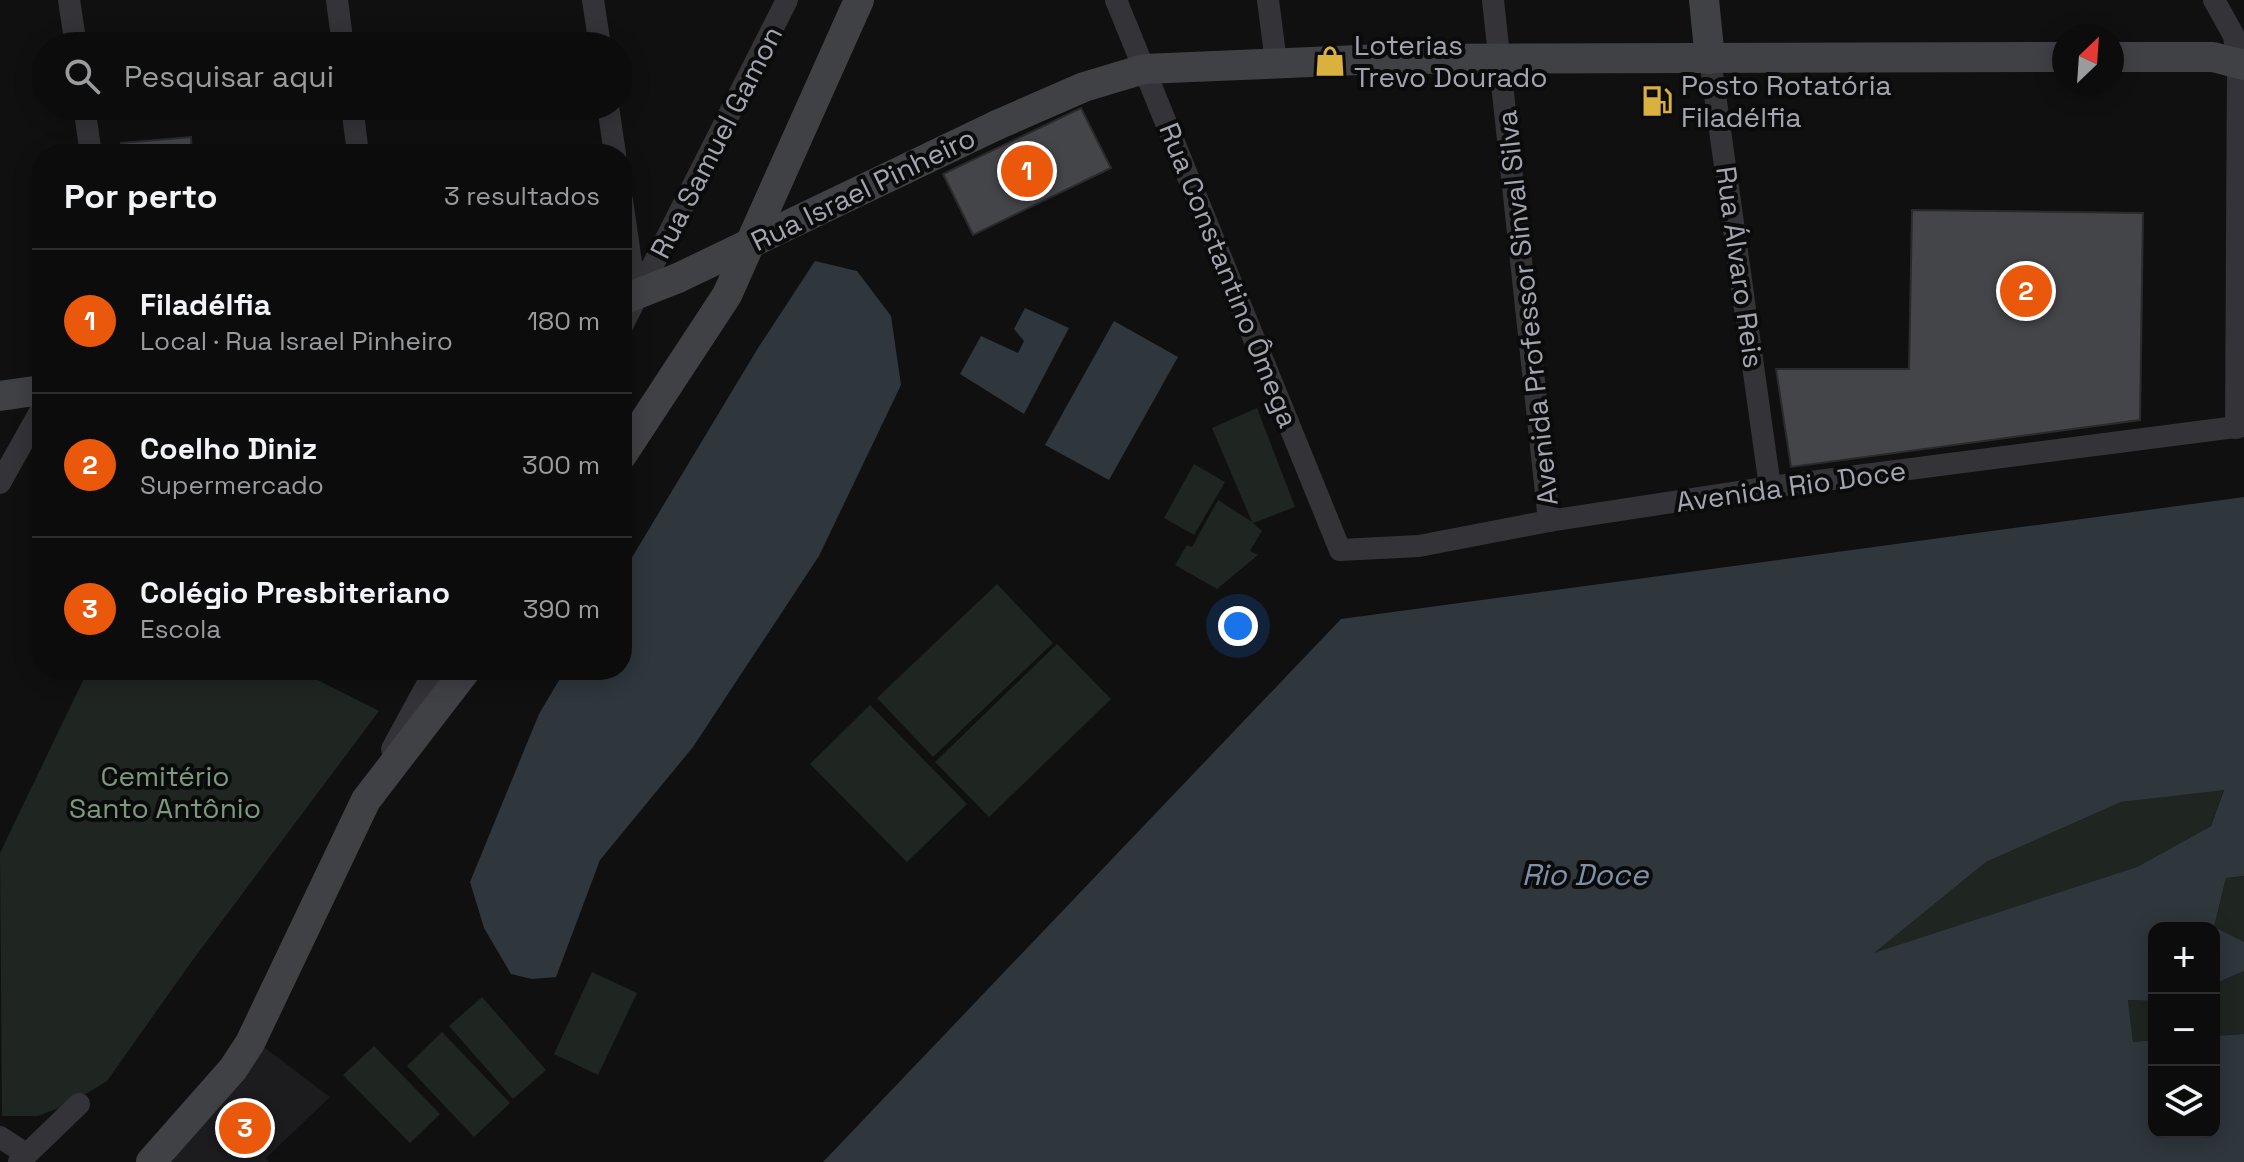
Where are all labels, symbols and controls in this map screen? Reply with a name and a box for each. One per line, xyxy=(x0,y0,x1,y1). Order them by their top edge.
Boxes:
street label: Rua Samuel Gamon xyxy=(642,20,790,264)
north arrow xyxy=(2052,24,2124,96)
place label: Loterias Trevo Dourado xyxy=(1354,27,1548,95)
search box xyxy=(32,32,632,120)
shop icon: Loterias Trevo Dourado xyxy=(1313,44,1347,78)
icon: search xyxy=(60,54,104,98)
text: Pesquisar aqui xyxy=(124,57,334,96)
place label: Posto Rotatória Filadélfia xyxy=(1681,67,1892,135)
fuel station icon: Posto Rotatória Filadélfia xyxy=(1640,84,1674,118)
street label: Avenida Professor Sinval Silva xyxy=(1488,109,1566,507)
street label: Rua Constantino Ômega xyxy=(1151,117,1307,433)
street label: Rua Israel Pinheiro xyxy=(745,119,981,259)
pin: 1 xyxy=(1001,141,1053,201)
street label: Rua Álvaro Reis xyxy=(1708,164,1772,370)
text: Por perto xyxy=(64,175,218,218)
text: 3 resultados xyxy=(444,179,600,213)
pin: 2 xyxy=(2000,261,2052,321)
text: Filadélfia xyxy=(140,285,271,324)
text: 1 xyxy=(84,304,96,338)
text: 180 m xyxy=(527,304,600,338)
text: Local · Rua Israel Pinheiro xyxy=(140,324,453,358)
text: Coelho Diniz xyxy=(140,429,317,468)
text: 2 xyxy=(82,448,98,482)
text: 300 m xyxy=(522,448,600,482)
street label: Avenida Rio Doce xyxy=(1674,452,1908,520)
text: Supermercado xyxy=(140,468,324,502)
text: Colégio Presbiteriano xyxy=(140,573,450,612)
text: 3 xyxy=(82,592,98,626)
text: 390 m xyxy=(523,592,600,626)
your location xyxy=(1218,606,1258,646)
text: Escola xyxy=(140,612,221,646)
park label: Cemitério Santo Antônio xyxy=(69,758,261,826)
water label: Rio Doce xyxy=(1522,855,1650,894)
map controls xyxy=(2148,922,2220,1138)
button: + xyxy=(2148,922,2220,994)
button: − xyxy=(2148,994,2220,1066)
button: layers xyxy=(2148,1066,2220,1138)
pin: 3 xyxy=(219,1098,271,1158)

